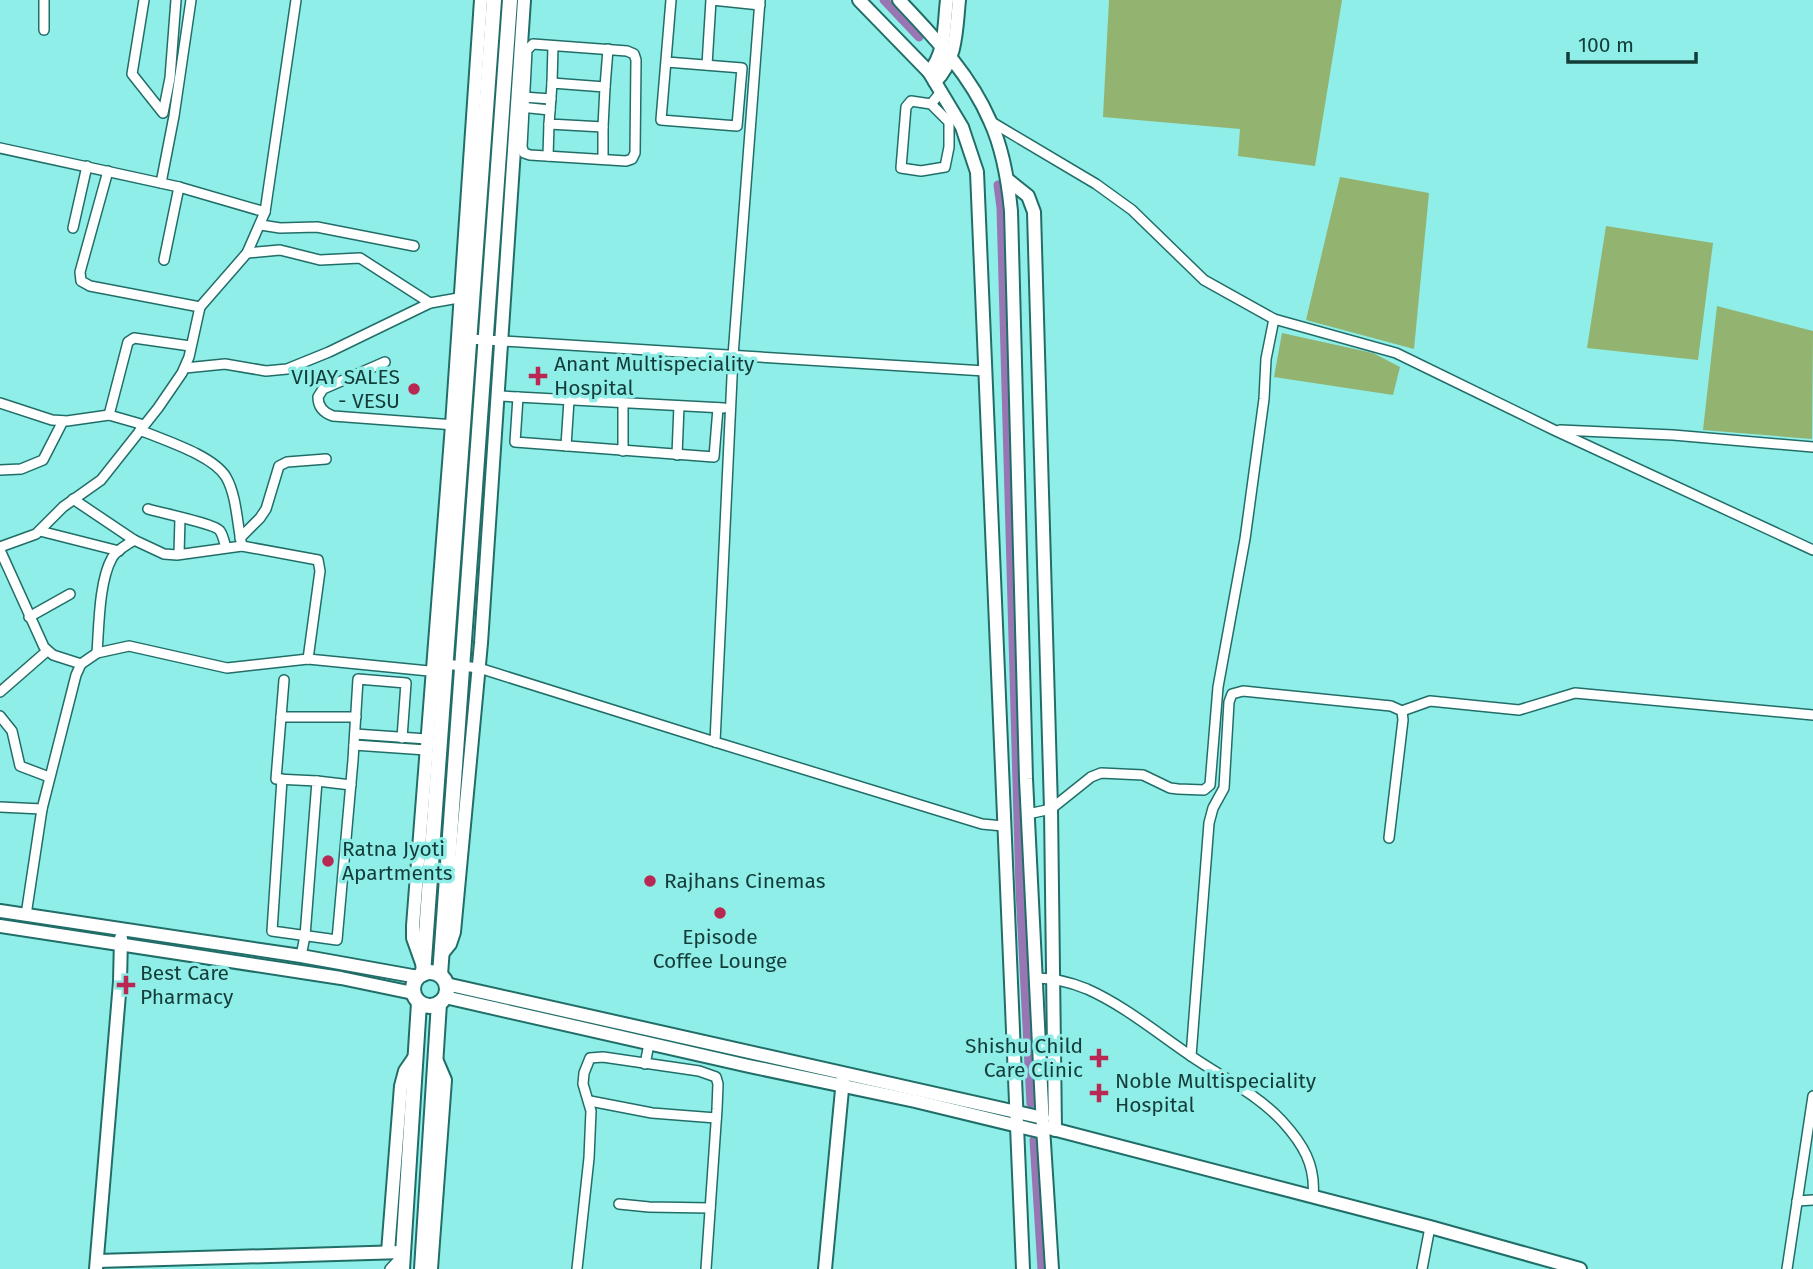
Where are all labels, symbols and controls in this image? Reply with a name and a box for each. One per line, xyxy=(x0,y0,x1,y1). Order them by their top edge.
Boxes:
scale bar xyxy=(1568,21,1696,65)
text: 100 m xyxy=(1578,32,1634,58)
place label: Anant Multispeciality Hospital xyxy=(554,351,755,401)
place label: VIJAY SALES - VESU xyxy=(291,364,400,414)
marker: Anant Multispeciality Hospital xyxy=(528,366,548,386)
marker: VIJAY SALES - VESU xyxy=(406,381,422,397)
place label: Ratna Jyoti Apartments xyxy=(342,836,453,886)
marker: Ratna Jyoti Apartments xyxy=(320,853,336,869)
place label: Rajhans Cinemas xyxy=(664,868,826,894)
marker: Rajhans Cinemas xyxy=(642,873,658,889)
marker: Episode Coffee Lounge xyxy=(712,905,728,921)
place label: Episode Coffee Lounge xyxy=(653,924,787,974)
place label: Best Care Pharmacy xyxy=(140,960,234,1010)
marker: Best Care Pharmacy xyxy=(118,977,134,993)
place label: Shishu Child Care Clinic xyxy=(965,1033,1083,1083)
marker: Shishu Child Care Clinic xyxy=(1089,1048,1109,1068)
place label: Noble Multispeciality Hospital xyxy=(1115,1068,1317,1118)
marker: Noble Multispeciality Hospital xyxy=(1089,1083,1109,1103)

